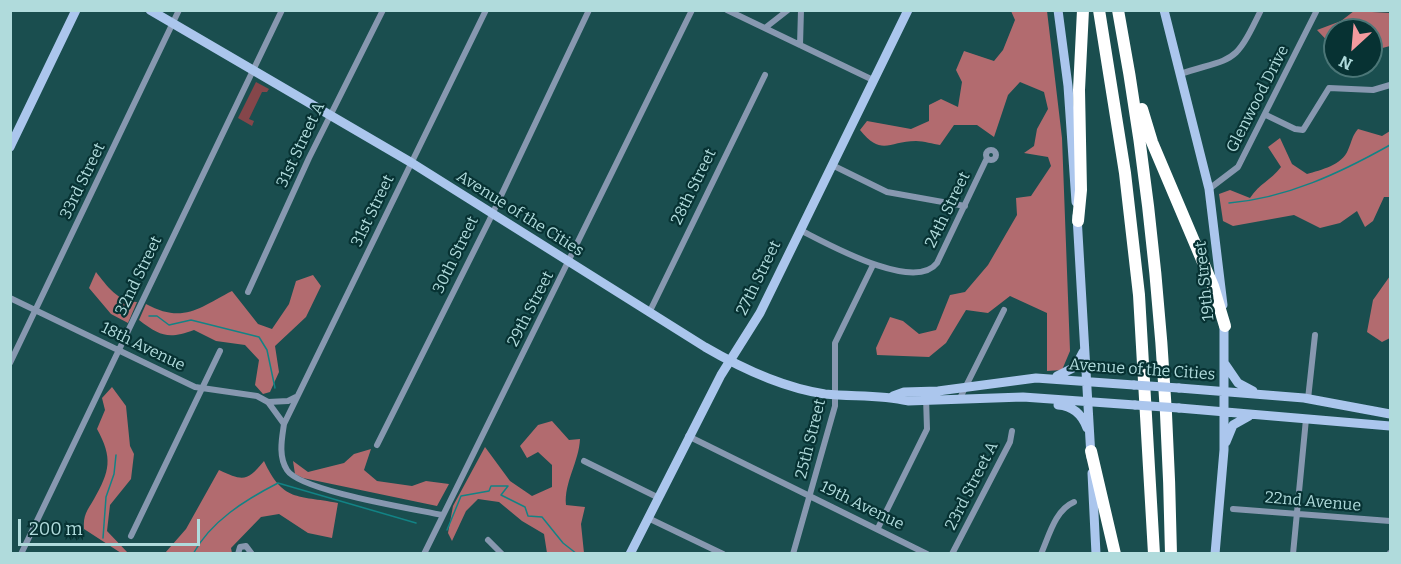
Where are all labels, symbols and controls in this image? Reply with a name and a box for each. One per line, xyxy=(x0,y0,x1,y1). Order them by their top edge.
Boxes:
north arrow xyxy=(1323,18,1383,78)
street label: Glenwood Drive xyxy=(1223,42,1293,156)
text: N xyxy=(1336,52,1355,74)
street label: 31st Street A xyxy=(273,99,329,191)
street label: 33rd Street xyxy=(56,140,110,222)
street label: 28th Street xyxy=(667,146,721,228)
street label: Avenue of the Cities xyxy=(453,167,587,261)
street label: 24th Street xyxy=(921,169,975,251)
street label: 31st Street xyxy=(347,172,399,250)
street label: 30th Street xyxy=(429,213,483,297)
street label: 32nd Street xyxy=(112,233,166,319)
street label: 27th Street xyxy=(733,238,785,318)
street label: 19th Street xyxy=(1191,240,1219,322)
street label: 29th Street xyxy=(504,268,558,350)
street label: 18th Avenue xyxy=(98,318,188,376)
street label: Avenue of the Cities xyxy=(1068,355,1216,385)
street label: 25th Street xyxy=(792,397,830,481)
street label: 23rd Street A xyxy=(942,439,1002,533)
street label: 19th Avenue xyxy=(817,477,907,535)
street label: 22nd Avenue xyxy=(1264,488,1362,516)
scale bar xyxy=(21,507,202,545)
text: 200 m xyxy=(29,518,83,540)

